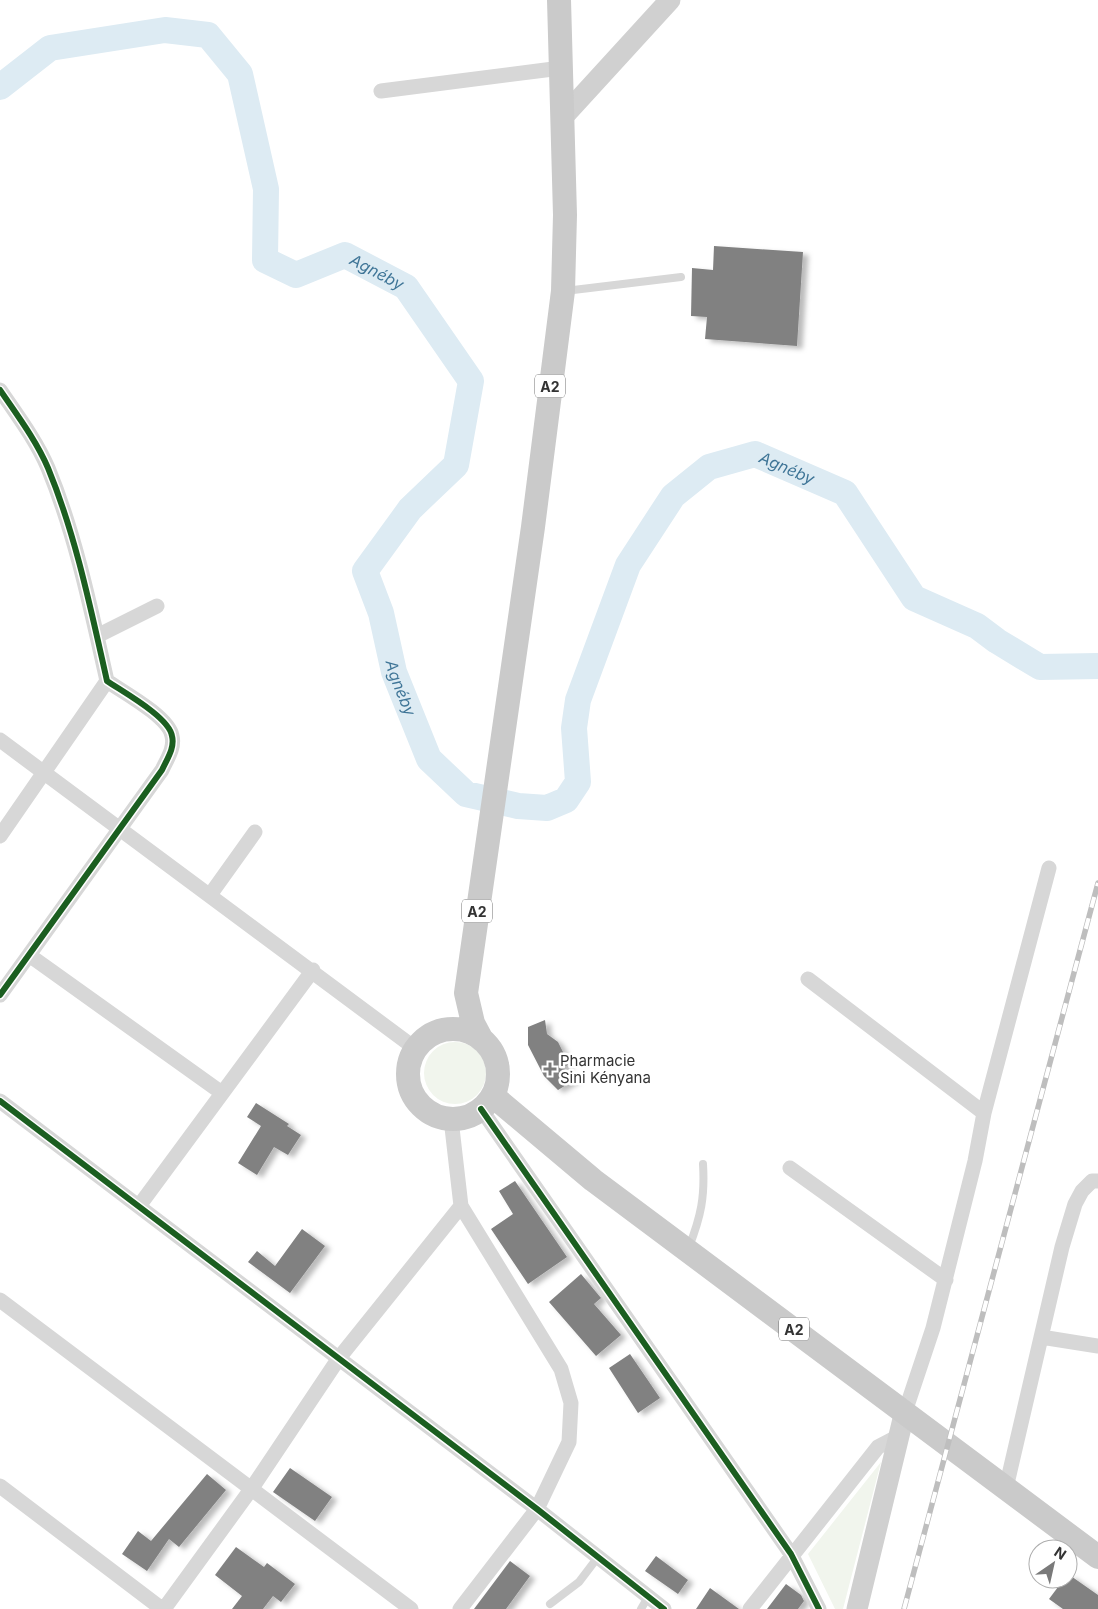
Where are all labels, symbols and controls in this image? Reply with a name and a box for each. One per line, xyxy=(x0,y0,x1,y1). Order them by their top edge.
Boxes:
water label: Agnéby xyxy=(346,249,408,295)
road number: A2 xyxy=(535,374,565,398)
water label: Agnéby xyxy=(755,447,819,489)
water label: Agnéby xyxy=(381,657,421,719)
road number: A2 xyxy=(462,899,492,922)
place label: Pharmacie Sini Kényana xyxy=(560,1051,651,1087)
marker: Pharmacie Sini Kényana xyxy=(544,1063,556,1075)
road number: A2 xyxy=(779,1318,809,1340)
north arrow xyxy=(1028,1539,1078,1589)
text: N xyxy=(1051,1543,1070,1563)

